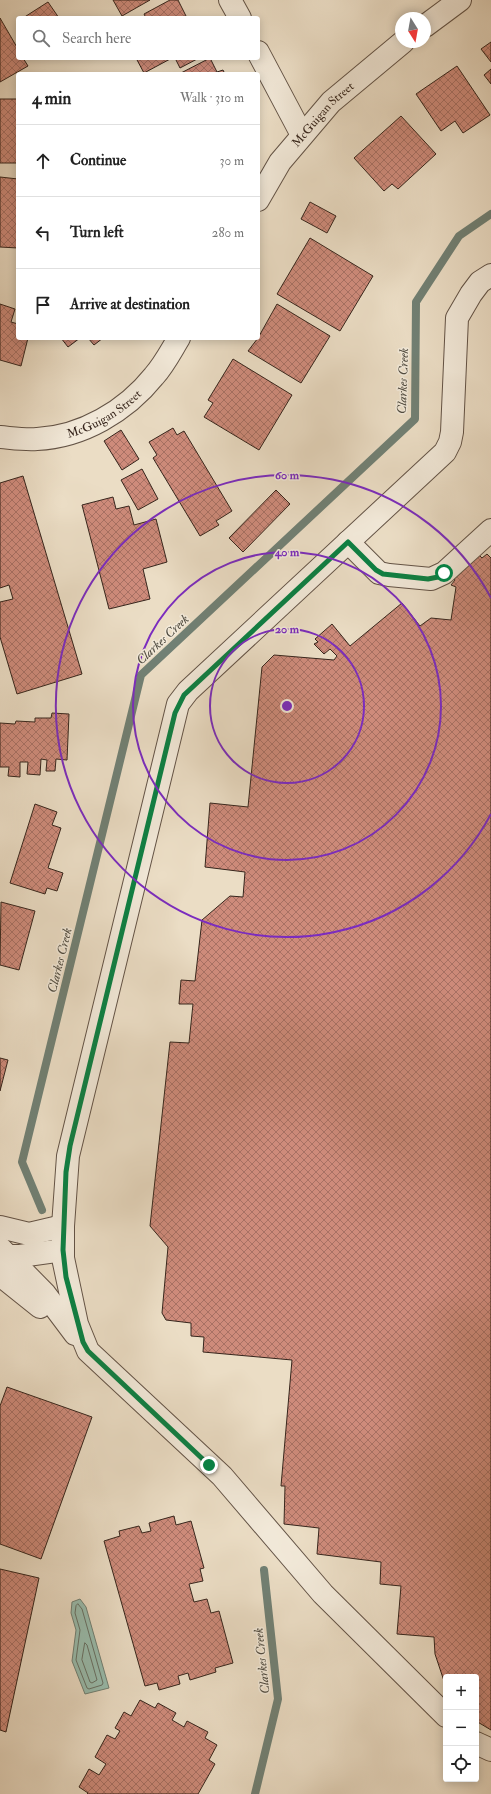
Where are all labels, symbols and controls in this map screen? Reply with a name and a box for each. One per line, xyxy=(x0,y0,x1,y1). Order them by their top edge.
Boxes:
north arrow xyxy=(395,12,431,48)
search box xyxy=(16,16,260,60)
icon: search xyxy=(30,27,52,49)
text: Search here xyxy=(62,29,131,48)
street label: McGuigan Street xyxy=(289,79,357,150)
text: 4 min xyxy=(32,88,71,109)
text: Walk · 310 m xyxy=(180,90,244,106)
icon: ahead xyxy=(32,150,54,172)
text: Continue xyxy=(70,151,126,170)
text: 30 m xyxy=(220,153,244,169)
icon: left xyxy=(32,222,54,244)
text: Turn left xyxy=(70,223,124,242)
text: 280 m xyxy=(212,225,244,241)
icon: arrive xyxy=(32,294,54,316)
text: Arrive at destination xyxy=(70,295,190,314)
water label: Clarkes Creek xyxy=(394,348,412,414)
street label: McGuigan Street xyxy=(65,387,145,442)
text: 60 m xyxy=(275,468,300,483)
text: 40 m xyxy=(274,545,300,560)
route start xyxy=(435,564,453,582)
water label: Clarkes Creek xyxy=(133,611,192,668)
text: 20 m xyxy=(275,622,300,637)
centre of rings xyxy=(280,699,294,713)
water label: Clarkes Creek xyxy=(44,926,76,994)
route end xyxy=(200,1456,218,1474)
water label: Clarkes Creek xyxy=(251,1627,273,1695)
map controls xyxy=(443,1674,479,1782)
button: + xyxy=(443,1674,479,1710)
button: − xyxy=(443,1710,479,1746)
button: locate xyxy=(443,1746,479,1782)

